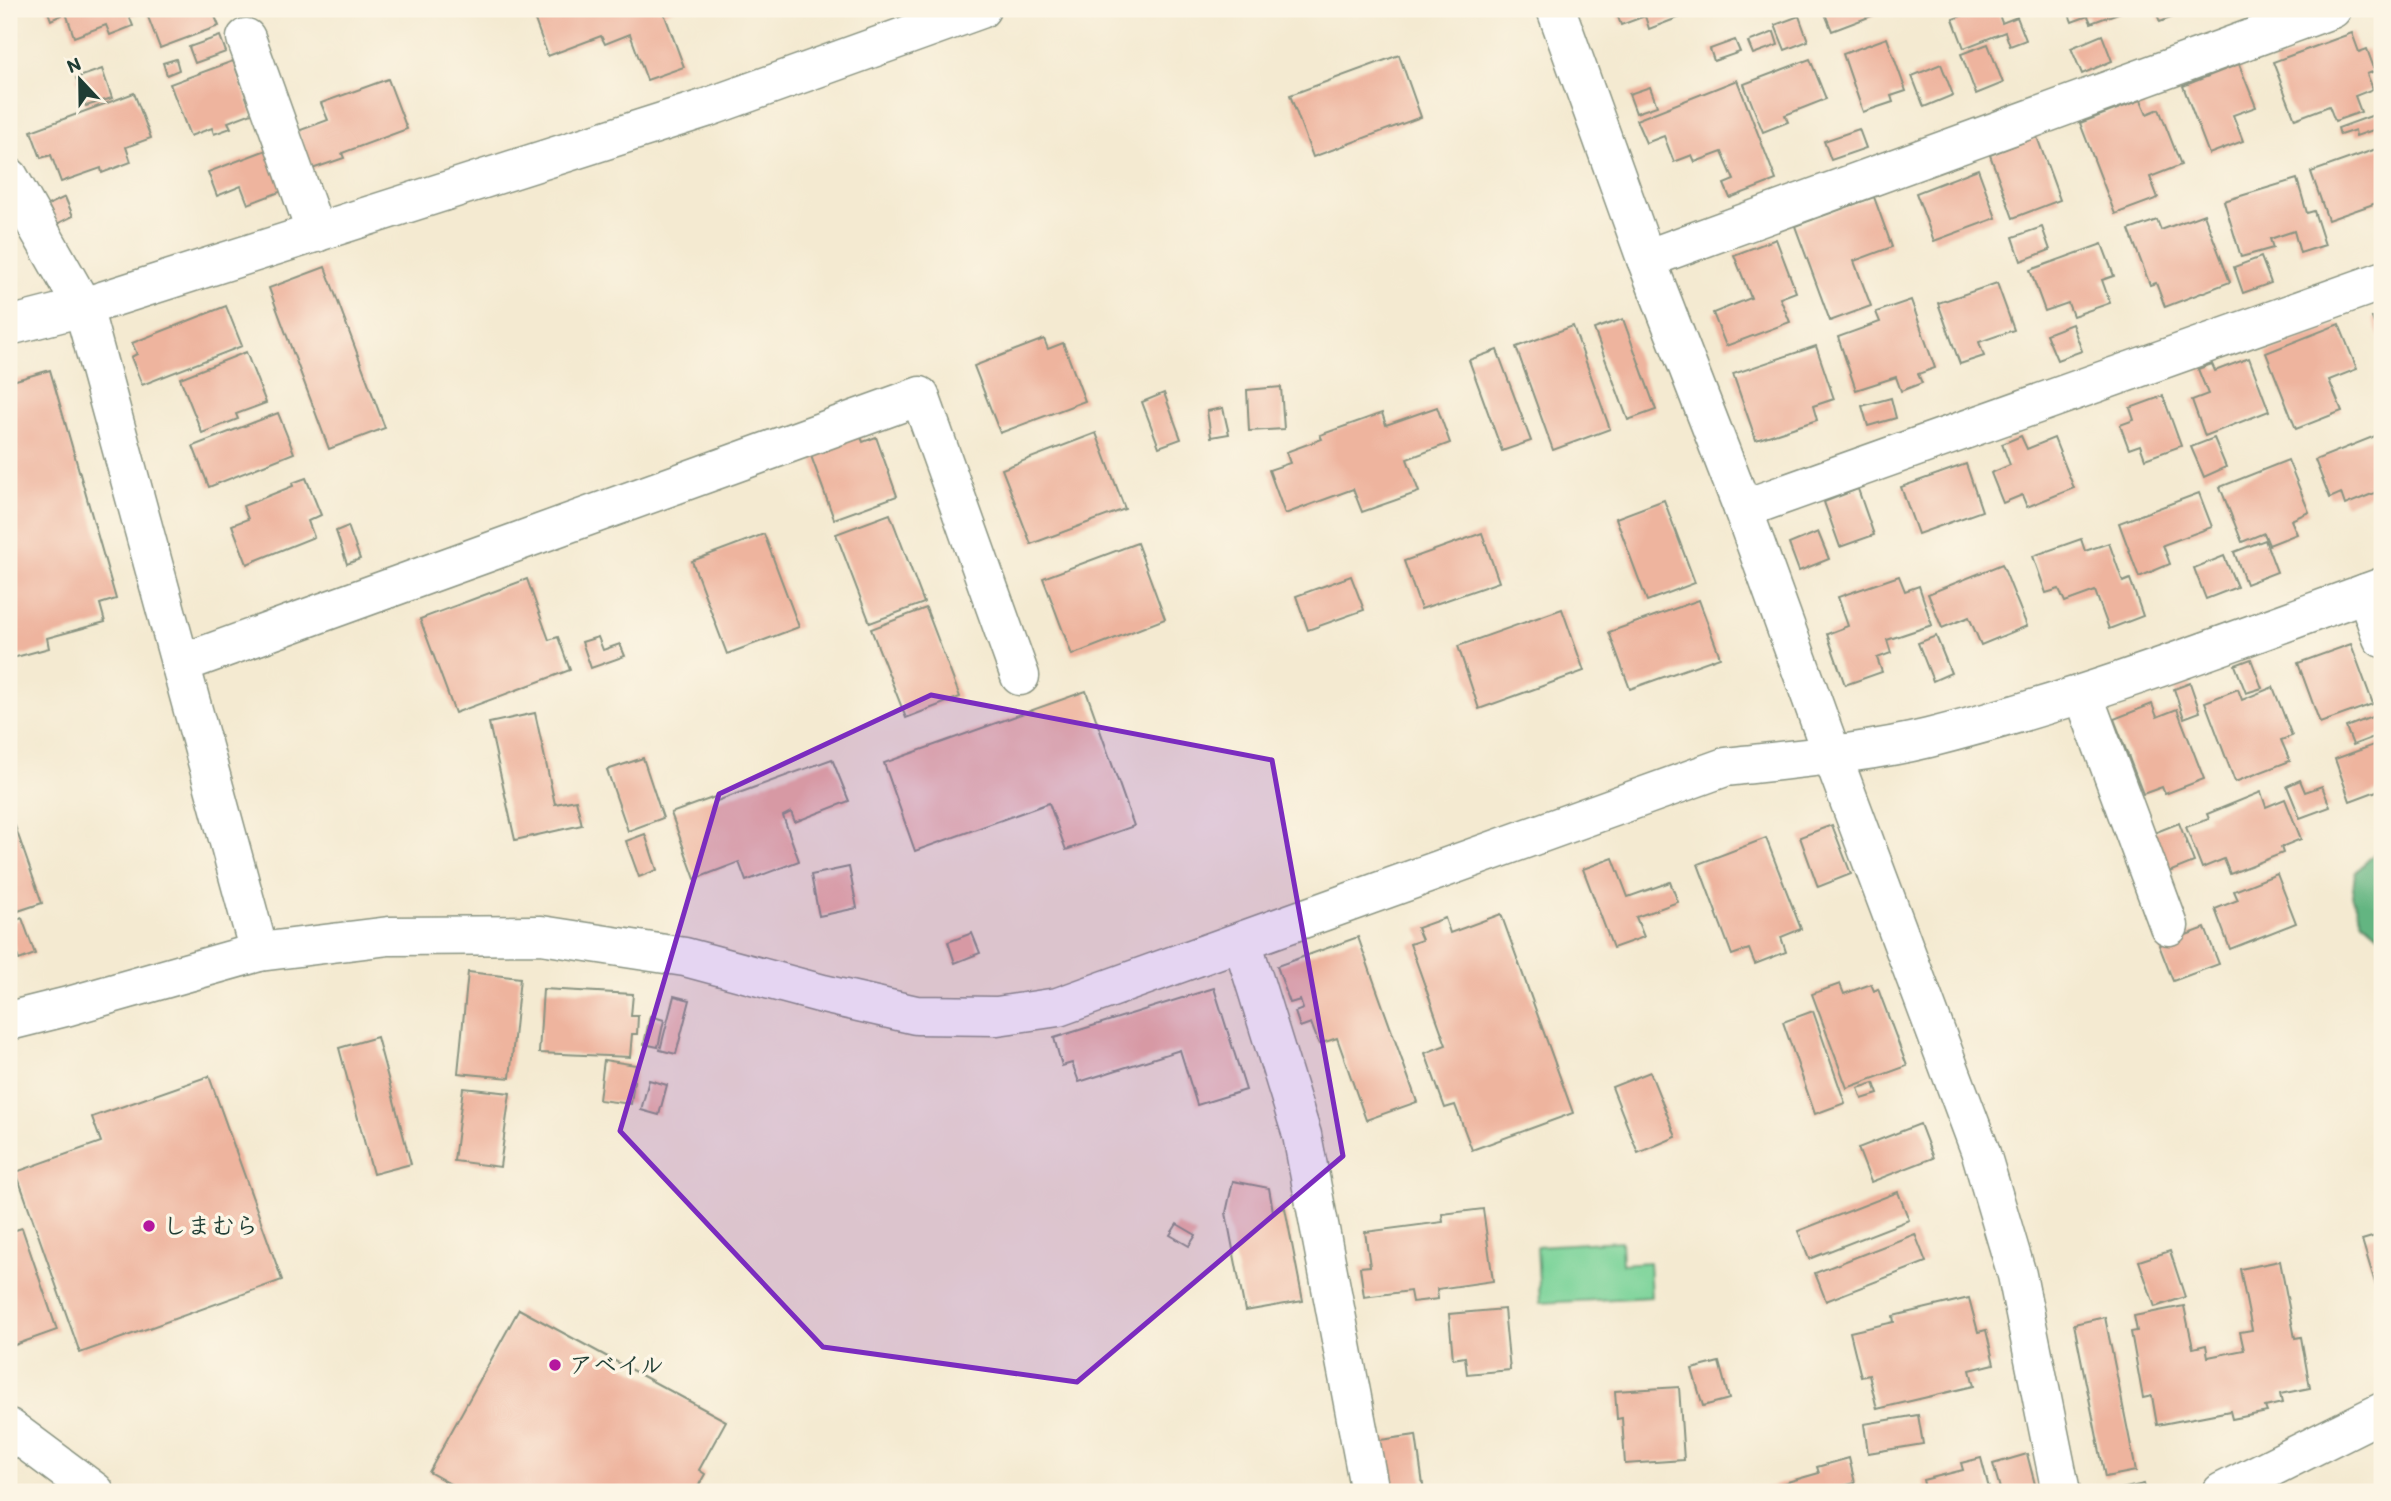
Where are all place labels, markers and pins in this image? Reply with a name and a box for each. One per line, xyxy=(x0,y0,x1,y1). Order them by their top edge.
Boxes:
place label: しまむら xyxy=(163,1211,259,1240)
marker: しまむら xyxy=(141,1218,157,1234)
place label: アベイル xyxy=(569,1350,664,1379)
marker: アベイル xyxy=(547,1357,563,1373)

